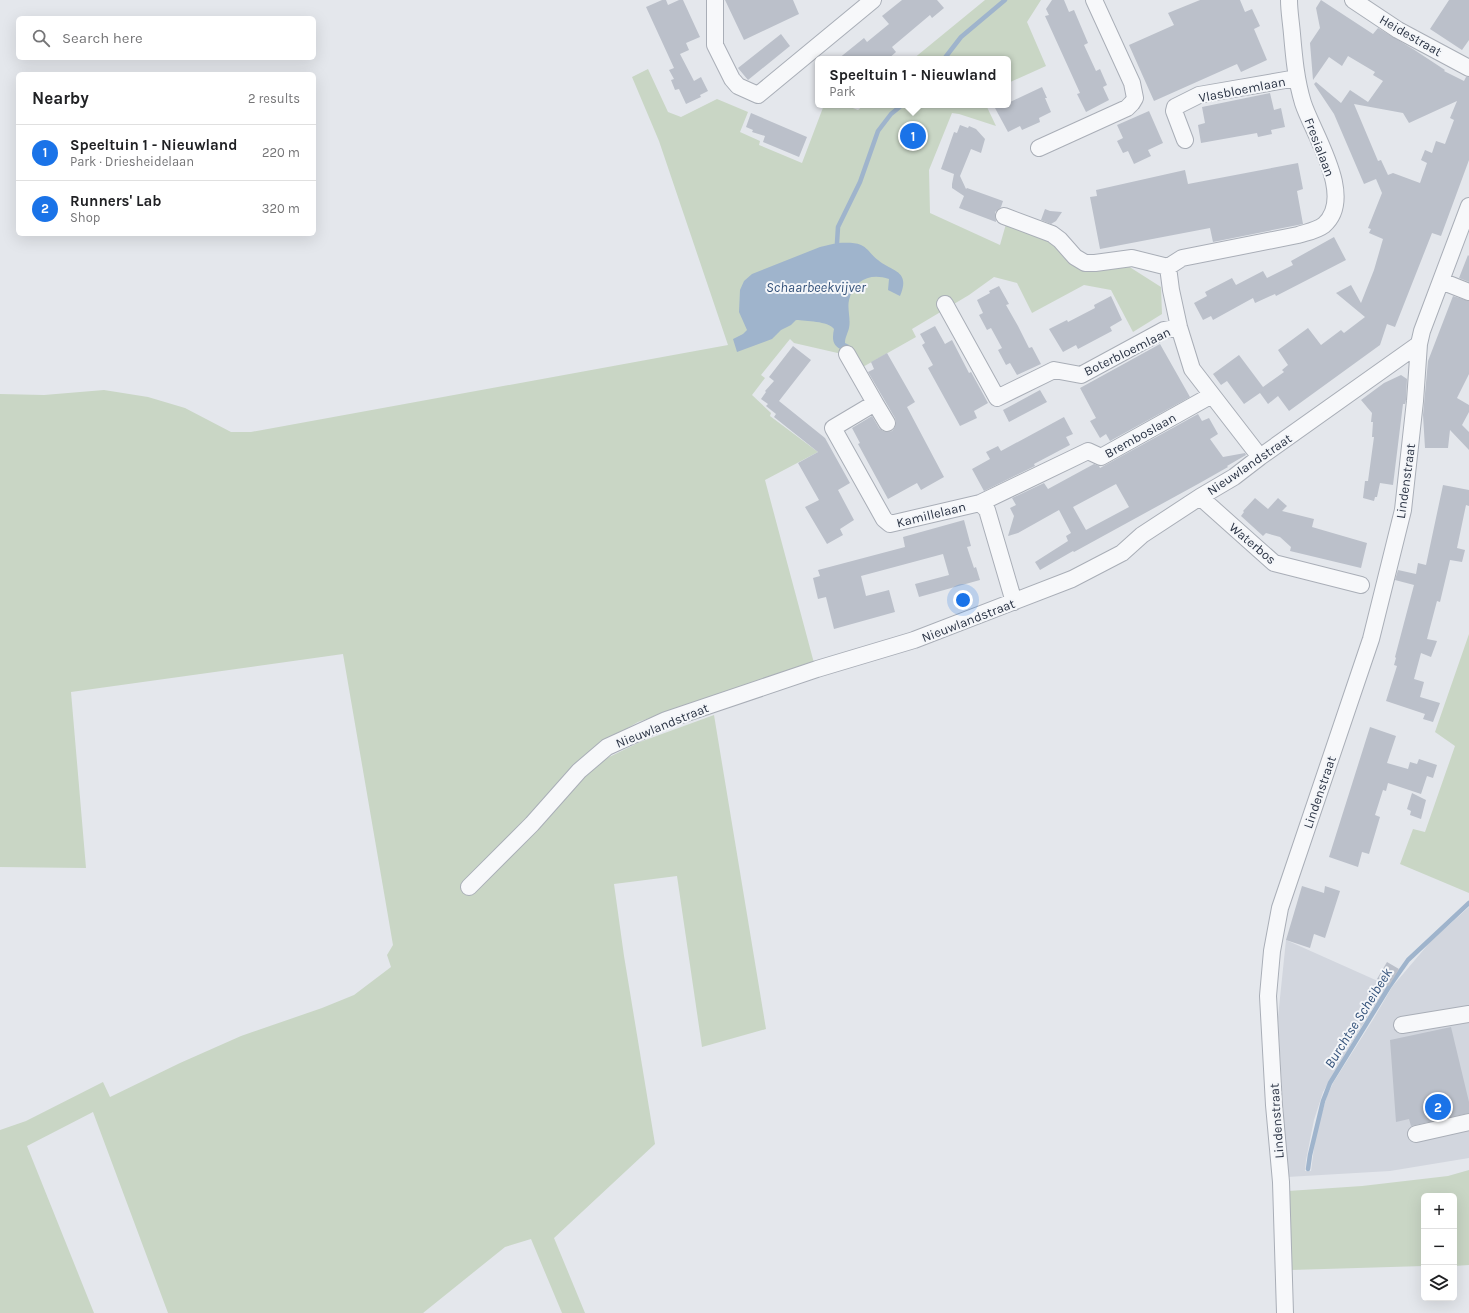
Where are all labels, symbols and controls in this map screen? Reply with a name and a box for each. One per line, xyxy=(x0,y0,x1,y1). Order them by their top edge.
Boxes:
street label: Heidestraat xyxy=(1377,12,1445,59)
search box xyxy=(16,16,316,60)
icon: search xyxy=(30,27,52,49)
text: Search here xyxy=(62,29,143,47)
popup xyxy=(815,56,1011,108)
text: Speeltuin 1 - Nieuwland xyxy=(829,66,997,84)
street label: Vlasbloemlaan xyxy=(1197,74,1287,105)
text: Park xyxy=(829,84,856,99)
text: Nearby xyxy=(32,88,89,108)
text: 2 results xyxy=(248,91,300,106)
street label: Fresialaan xyxy=(1301,116,1338,179)
pin: 1 xyxy=(900,121,926,151)
text: Speeltuin 1 - Nieuwland xyxy=(70,136,237,154)
text: 1 xyxy=(43,145,47,160)
text: 220 m xyxy=(262,145,300,160)
text: Park · Driesheidelaan xyxy=(70,154,194,169)
text: Runners' Lab xyxy=(70,192,161,210)
text: 2 xyxy=(41,201,49,216)
text: 320 m xyxy=(262,201,300,216)
text: Shop xyxy=(70,210,100,225)
water label: Schaarbeekvijver xyxy=(766,279,867,296)
street label: Boterbloemlaan xyxy=(1081,324,1173,379)
street label: Bremboslaan xyxy=(1102,410,1178,461)
street label: Nieuwlandstraat xyxy=(1204,431,1294,498)
street label: Lindenstraat xyxy=(1393,442,1418,520)
street label: Kamillelaan xyxy=(895,499,967,530)
street label: Waterbos xyxy=(1226,520,1279,567)
your location xyxy=(953,590,973,610)
street label: Nieuwlandstraat xyxy=(919,596,1017,645)
street label: Nieuwlandstraat xyxy=(614,700,711,751)
street label: Lindenstraat xyxy=(1300,754,1339,830)
water label: Burchtse Scheibeek xyxy=(1321,964,1396,1071)
street label: Lindenstraat xyxy=(1266,1083,1287,1159)
pin: 2 xyxy=(1425,1092,1451,1122)
map controls xyxy=(1421,1193,1457,1301)
button: + xyxy=(1421,1193,1457,1229)
button: − xyxy=(1421,1229,1457,1265)
button: layers xyxy=(1421,1265,1457,1301)

